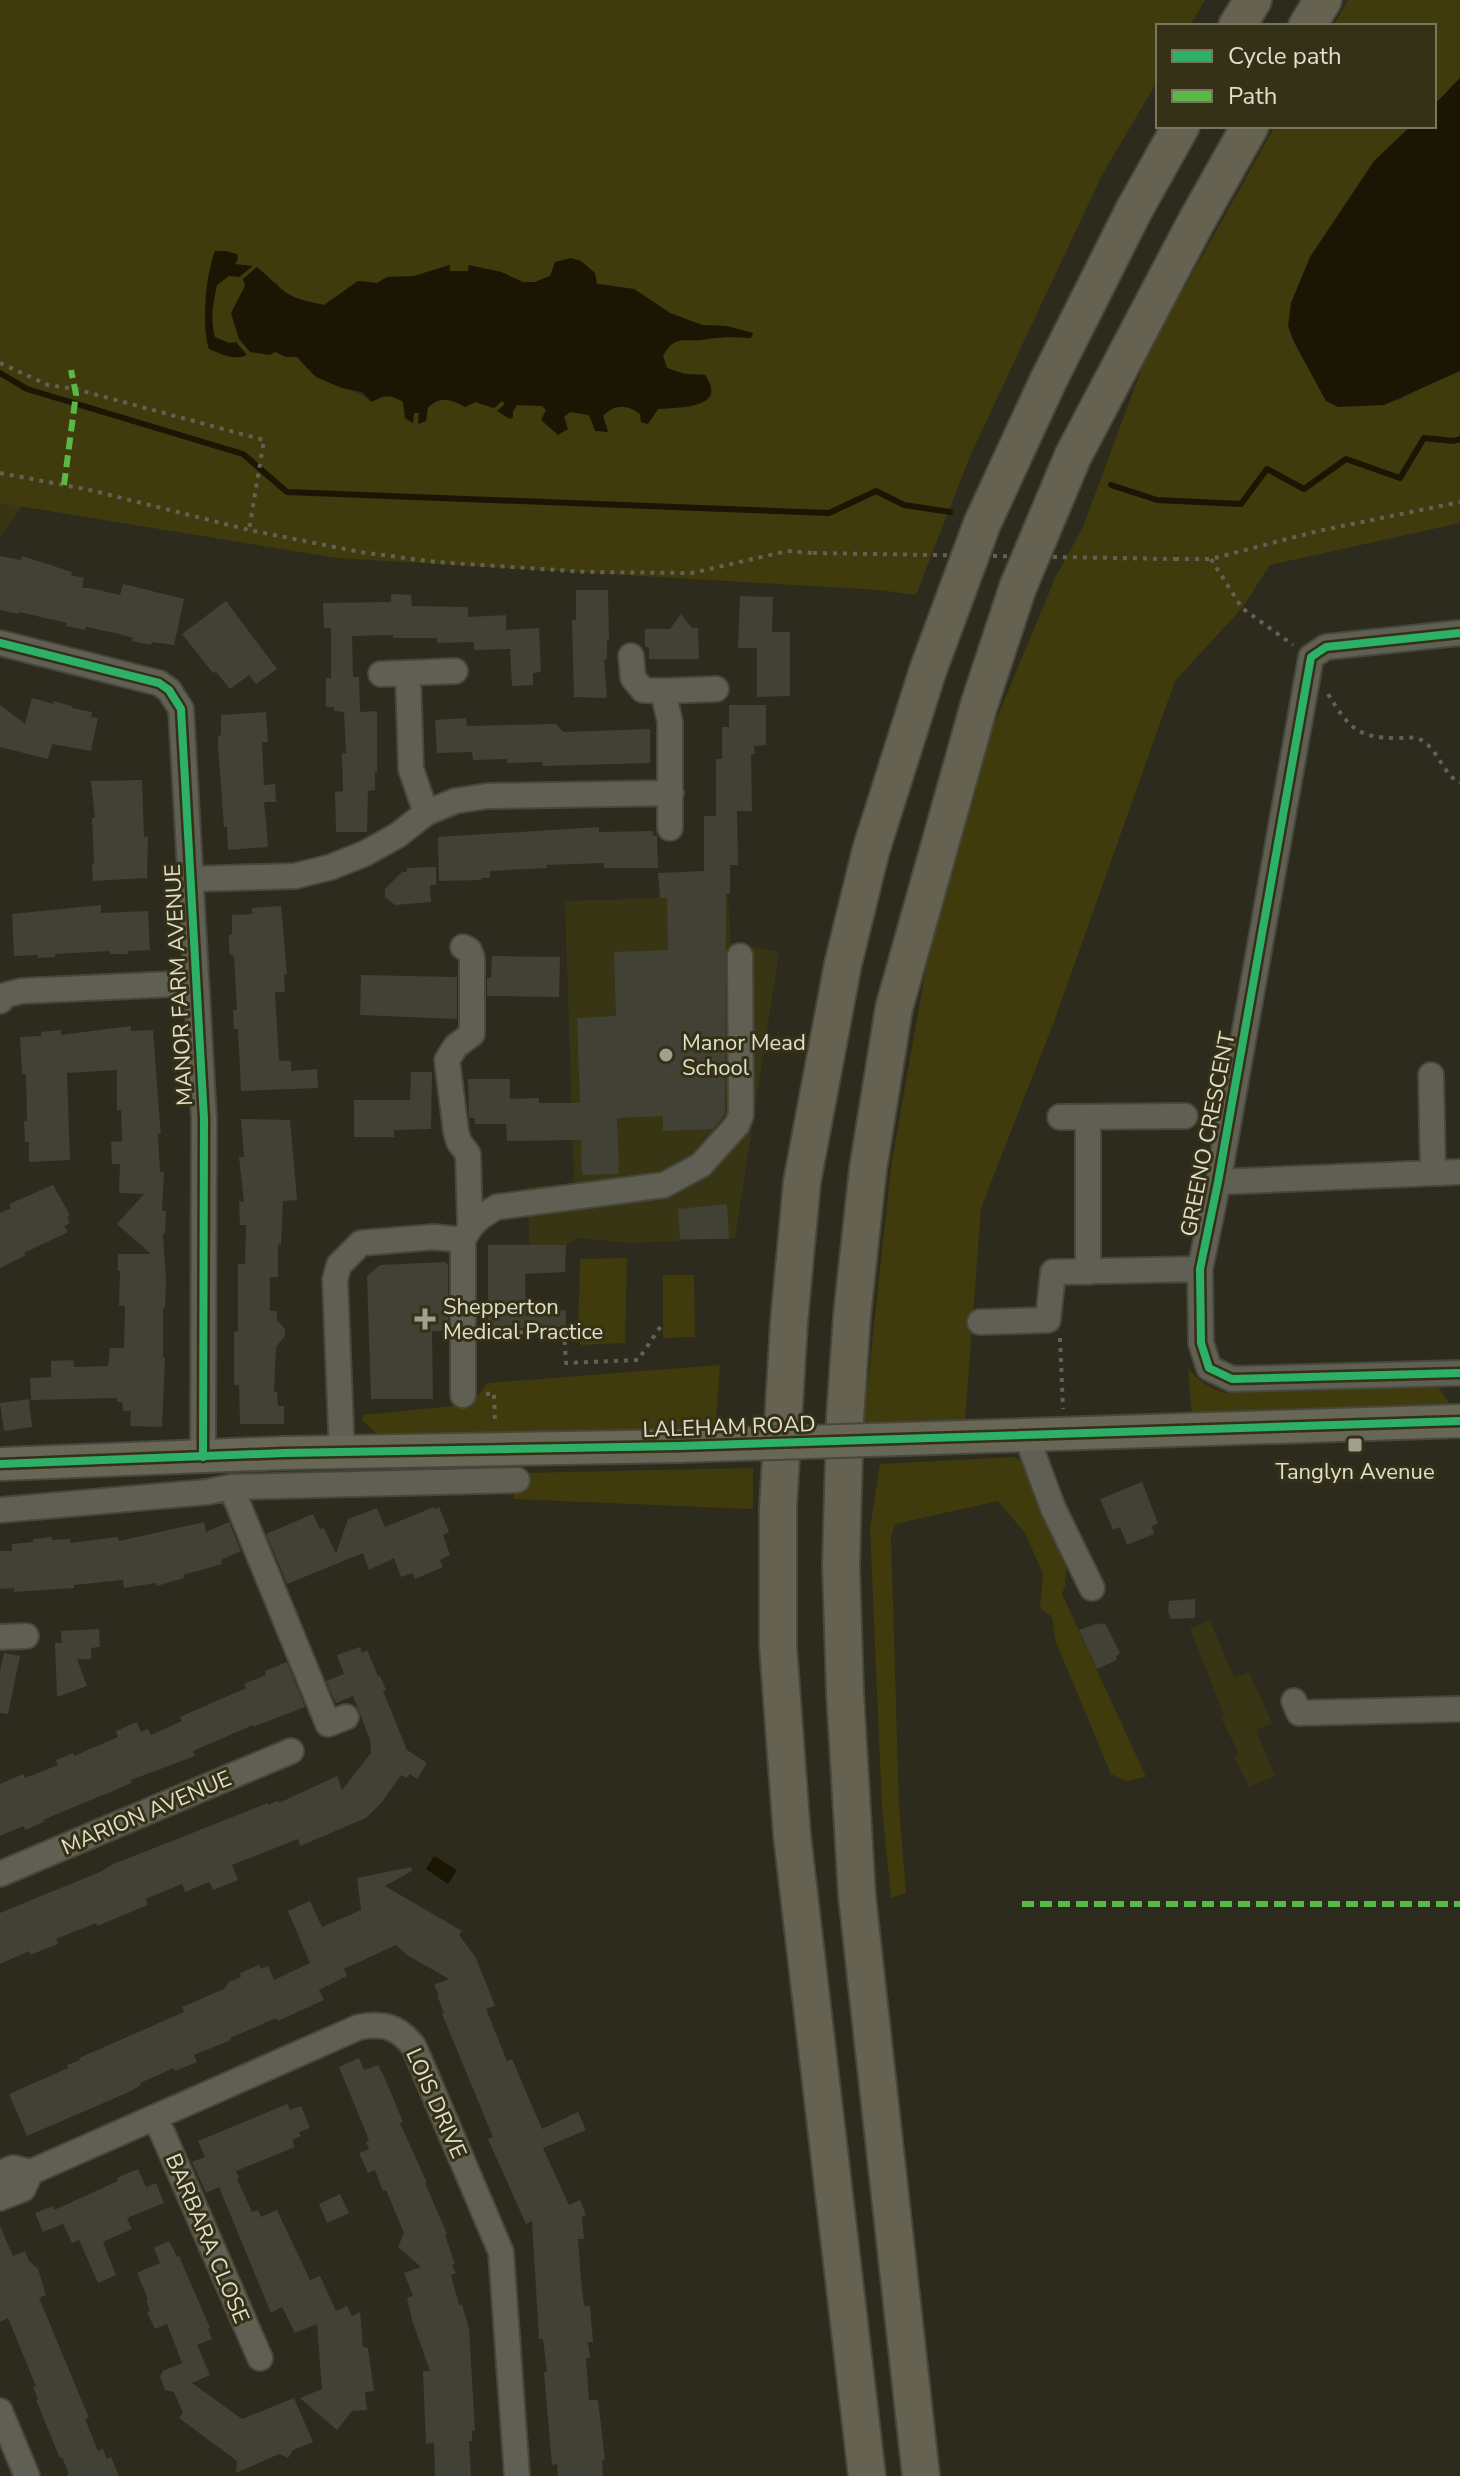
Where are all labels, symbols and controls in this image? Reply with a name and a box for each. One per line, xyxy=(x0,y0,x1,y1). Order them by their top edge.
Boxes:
legend xyxy=(1156,24,1436,128)
text: Cycle path xyxy=(1228,40,1342,72)
text: Path xyxy=(1228,80,1277,112)
street label: MANOR FARM AVENUE xyxy=(158,863,200,1107)
place label: Manor Mead School xyxy=(682,1028,806,1083)
street label: GREENO CRESCENT xyxy=(1173,1029,1243,1239)
marker: Manor Mead School xyxy=(657,1046,675,1064)
place label: Shepperton Medical Practice xyxy=(443,1292,603,1347)
marker: Shepperton Medical Practice xyxy=(414,1308,436,1330)
street label: LALEHAM ROAD xyxy=(642,1409,816,1445)
marker: Tanglyn Avenue xyxy=(1346,1436,1364,1454)
place label: Tanglyn Avenue xyxy=(1275,1457,1435,1487)
street label: MARION AVENUE xyxy=(57,1764,236,1862)
street label: LOIS DRIVE xyxy=(398,2044,474,2163)
street label: BARBARA CLOSE xyxy=(158,2149,256,2328)

